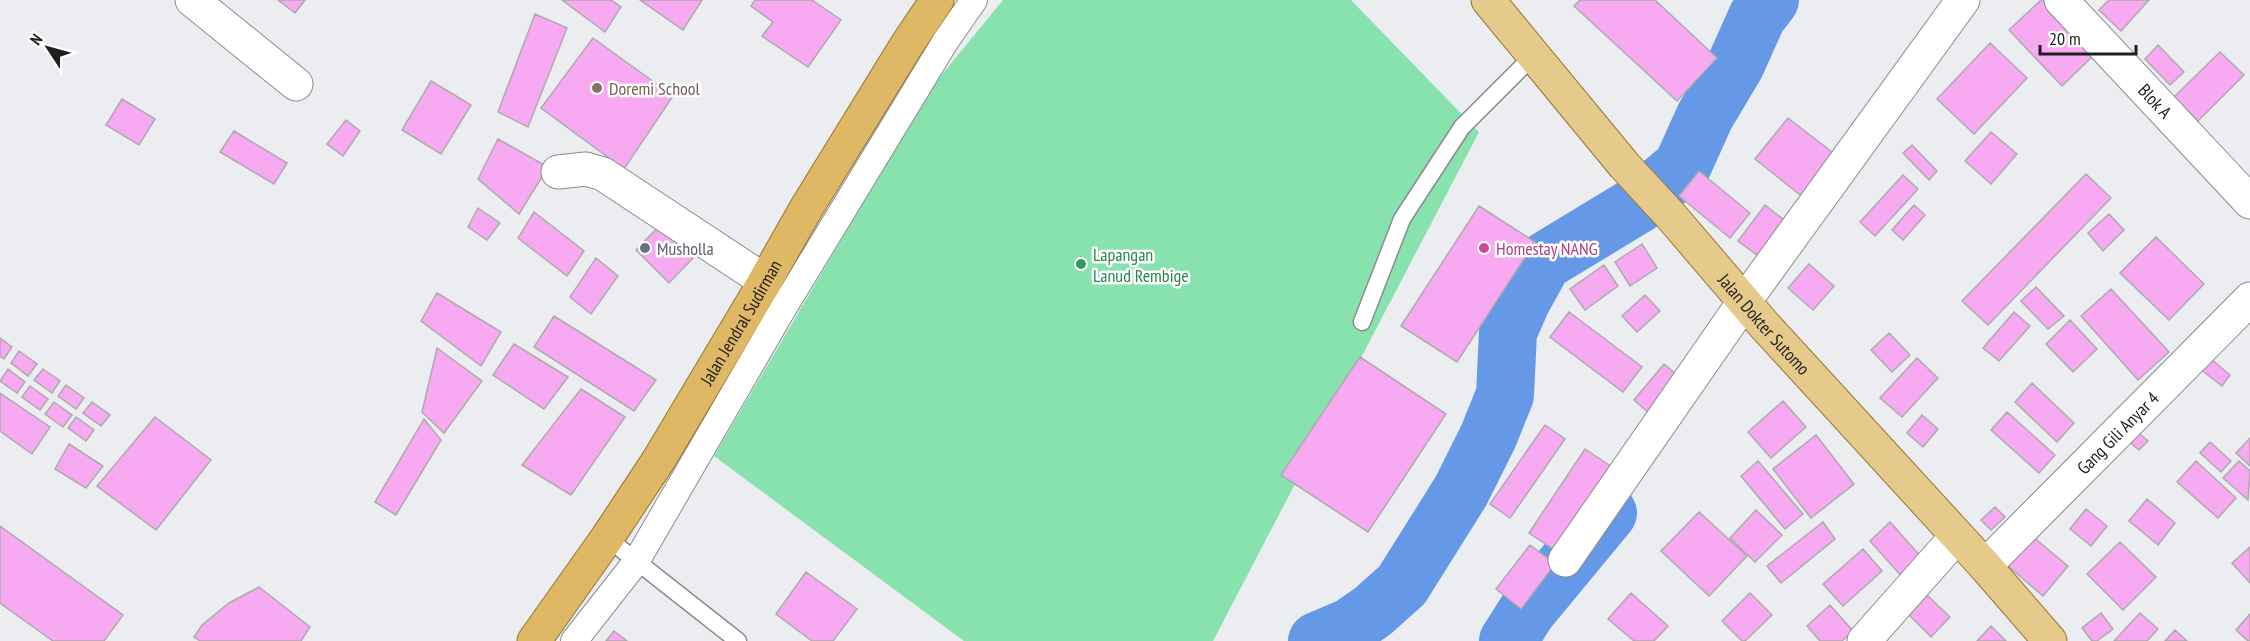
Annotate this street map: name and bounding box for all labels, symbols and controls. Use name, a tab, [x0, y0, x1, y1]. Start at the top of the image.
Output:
north arrow	[18, 18, 78, 78]
scale bar	[2040, 18, 2136, 56]
text: 20 m	[2049, 27, 2081, 50]
text: N	[25, 30, 46, 49]
place label: Doremi School	[609, 77, 701, 100]
street label: Blok A	[2134, 79, 2177, 123]
marker: Doremi School	[590, 81, 604, 95]
place label: Musholla	[657, 237, 714, 260]
place label: Homestay NANG	[1496, 237, 1598, 260]
marker: Musholla	[638, 241, 652, 255]
marker: Homestay NANG	[1477, 241, 1491, 255]
place label: Lapangan Lanud Rembige	[1093, 243, 1189, 287]
street label: Jalan Jendral Sudirman	[694, 256, 786, 390]
marker: Lapangan Lanud Rembige	[1074, 257, 1088, 271]
street label: Jalan Dokter Sutomo	[1713, 268, 1815, 380]
street label: Gang Gili Anyar 4	[2072, 386, 2163, 479]

